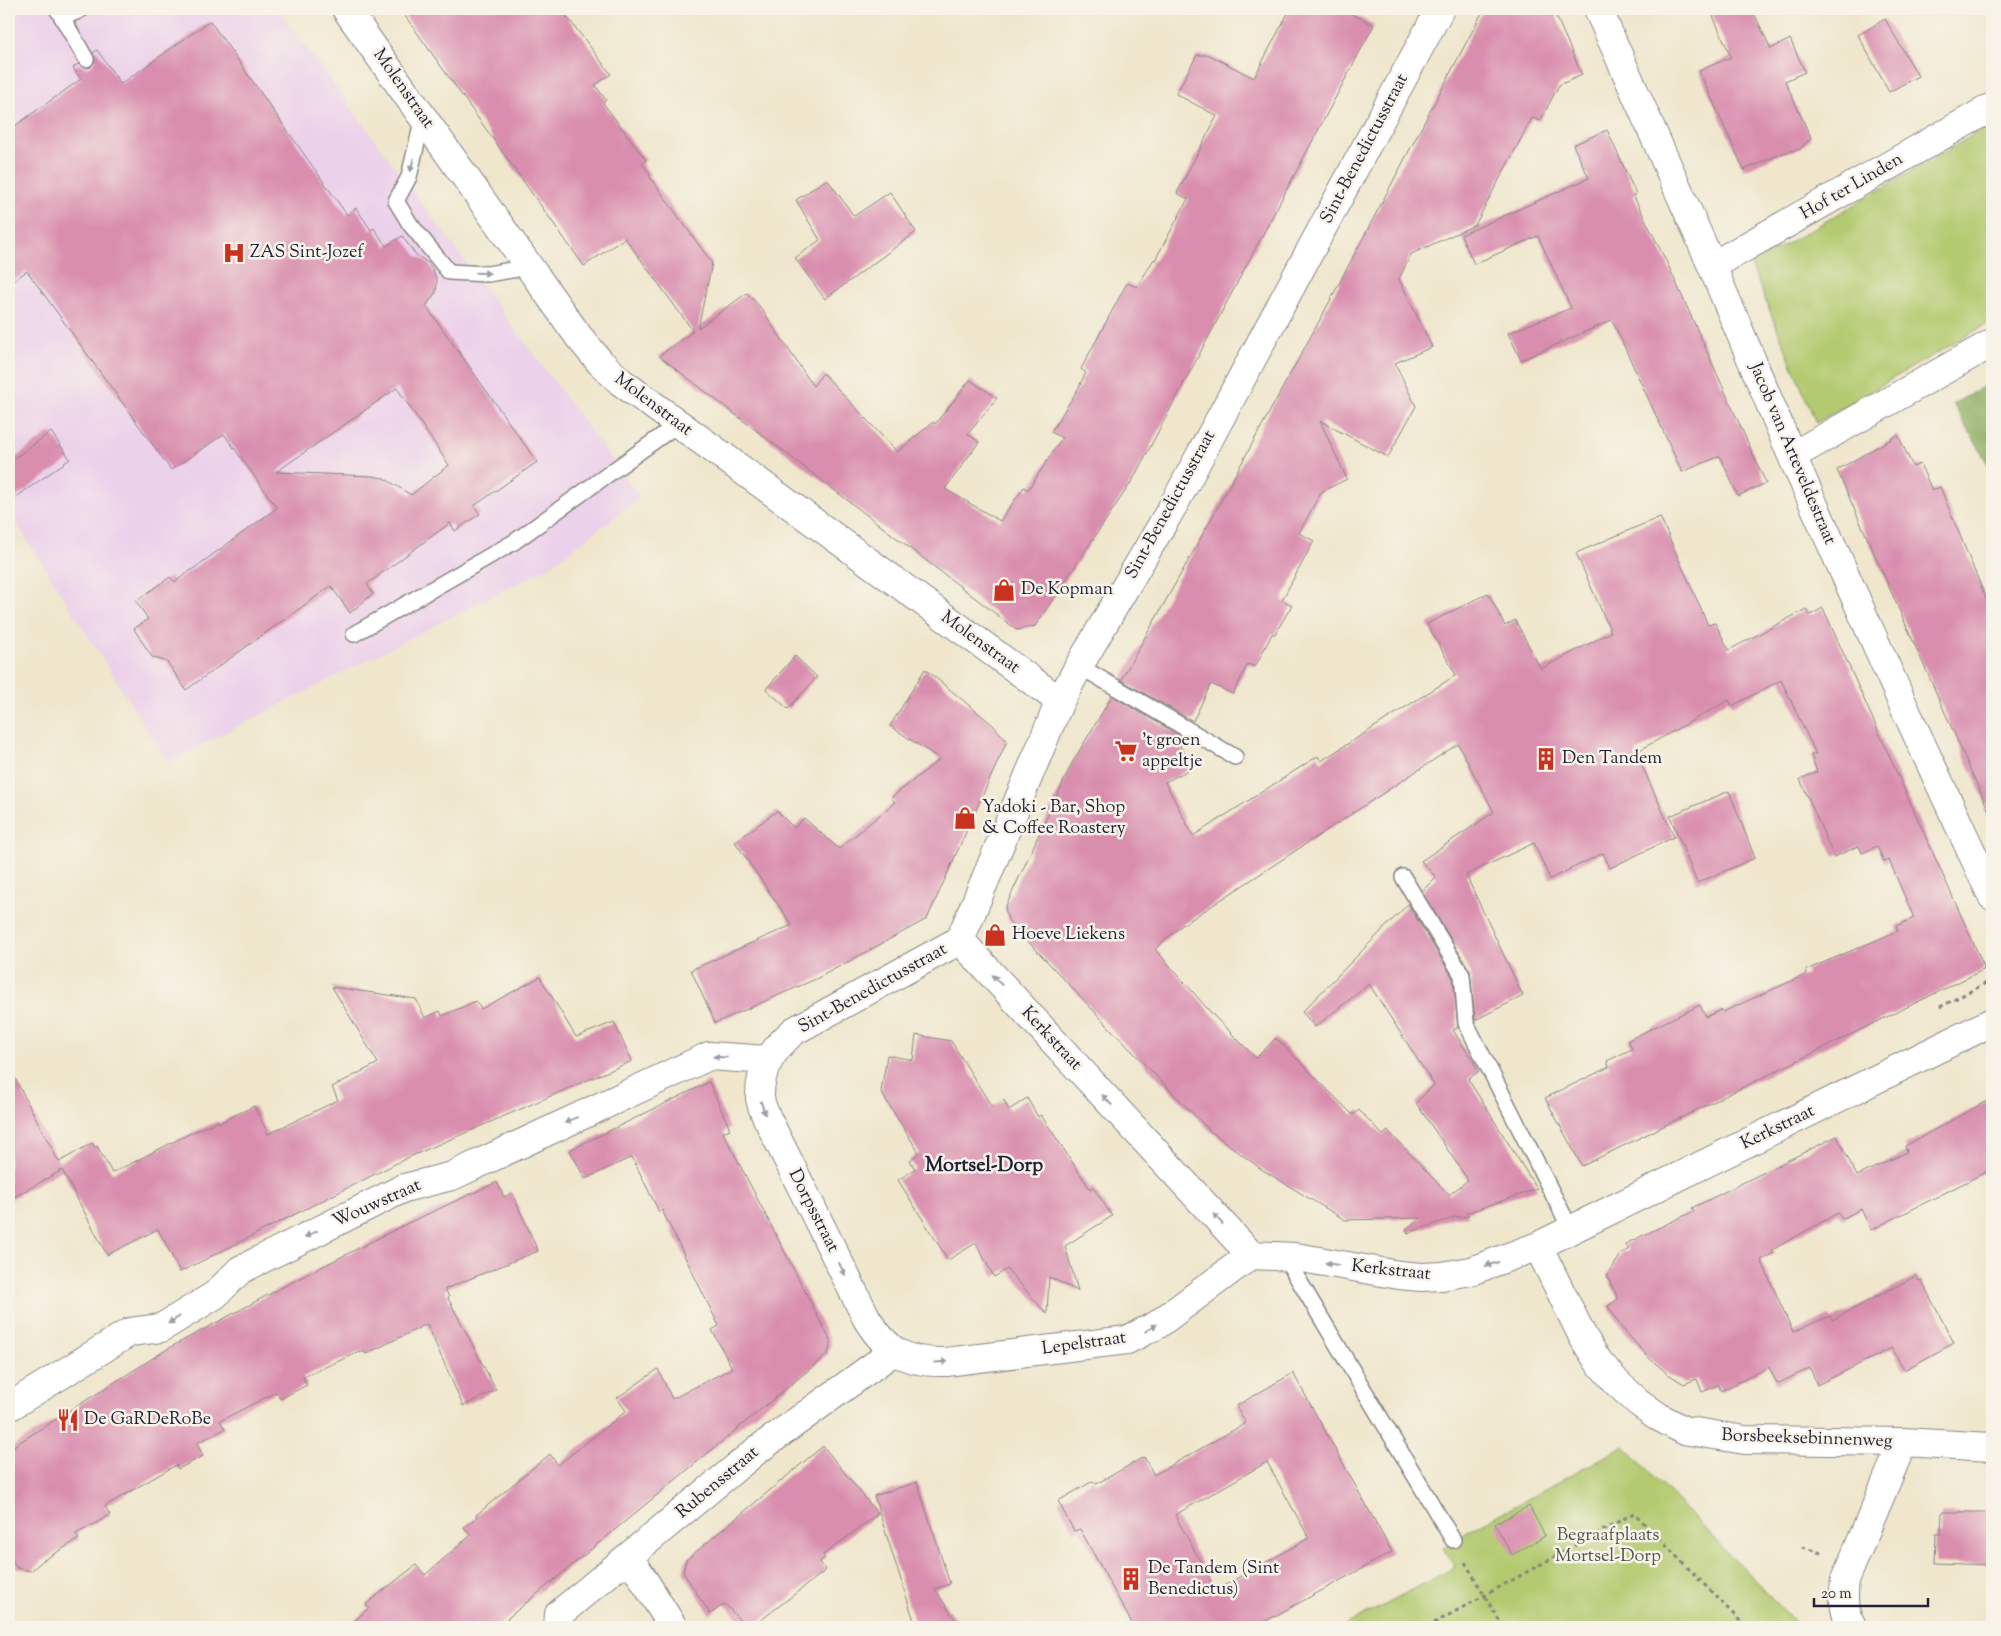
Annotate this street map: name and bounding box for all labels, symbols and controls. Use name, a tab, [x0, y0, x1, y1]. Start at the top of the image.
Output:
street label: Molenstraat	[366, 44, 440, 134]
street label: Sint-Benedictusstraat	[1314, 69, 1416, 229]
street label: Hof ter Linden	[1796, 147, 1908, 227]
one-way arrow	[408, 157, 416, 172]
hospital icon: ZAS Sint-Jozef	[221, 240, 247, 266]
place label: ZAS Sint-Jozef	[250, 240, 364, 266]
one-way arrow	[475, 269, 491, 277]
street label: Jacob van Arteveldestraat	[1742, 358, 1842, 549]
street label: Molenstraat	[608, 367, 698, 443]
street label: Sint-Benedictusstraat	[1119, 426, 1223, 584]
shop icon: De Kopman	[991, 577, 1017, 603]
place label: De Kopman	[1021, 577, 1114, 603]
street label: Molenstraat	[935, 605, 1025, 681]
place label: 't groen appeltje	[1142, 728, 1203, 775]
supermarket icon: 't groen appeltje	[1113, 738, 1139, 764]
building icon: Den Tandem	[1533, 746, 1559, 772]
place label: Den Tandem	[1562, 746, 1662, 772]
place label: Yadoki - Bar, Shop & Coffee Roastery	[982, 795, 1126, 842]
shop icon: Yadoki - Bar, Shop & Coffee Roastery	[952, 805, 978, 831]
shop icon: Hoeve Liekens	[982, 922, 1008, 948]
place label: Hoeve Liekens	[1012, 922, 1125, 948]
street label: Sint-Benedictusstraat	[794, 937, 952, 1041]
one-way arrow	[991, 975, 1003, 987]
street label: Kerkstraat	[1014, 1001, 1088, 1077]
one-way arrow	[711, 1052, 727, 1060]
one-way arrow	[1102, 1093, 1113, 1106]
street label: Kerkstraat	[1737, 1099, 1819, 1157]
one-way arrow	[760, 1100, 767, 1115]
one-way arrow	[564, 1116, 578, 1124]
district label: Mortsel-Dorp	[925, 1152, 1043, 1181]
street label: Dorpsstraat	[781, 1165, 845, 1257]
street label: Wouwstraat	[329, 1173, 425, 1235]
one-way arrow	[1212, 1213, 1224, 1225]
one-way arrow	[304, 1230, 318, 1238]
street label: Kerkstraat	[1350, 1254, 1432, 1288]
one-way arrow	[1324, 1259, 1340, 1267]
one-way arrow	[1485, 1261, 1500, 1268]
one-way arrow	[839, 1262, 847, 1276]
one-way arrow	[168, 1315, 181, 1324]
one-way arrow	[1145, 1324, 1158, 1333]
street label: Lepelstraat	[1040, 1325, 1128, 1363]
one-way arrow	[933, 1358, 949, 1366]
restaurant icon: De GaRDeRoBe	[55, 1407, 81, 1433]
place label: De GaRDeRoBe	[84, 1407, 211, 1433]
street label: Borsbeeksebinnenweg	[1721, 1423, 1893, 1455]
street label: Rubensstraat	[671, 1441, 765, 1525]
park label: Begraafplaats Mortsel-Dorp	[1555, 1523, 1661, 1570]
place label: De Tandem (Sint Benedictus)	[1148, 1556, 1279, 1603]
building icon: De Tandem (Sint Benedictus)	[1118, 1566, 1144, 1592]
scale bar	[1814, 1576, 1927, 1608]
text: 20 m	[1821, 1584, 1852, 1605]

